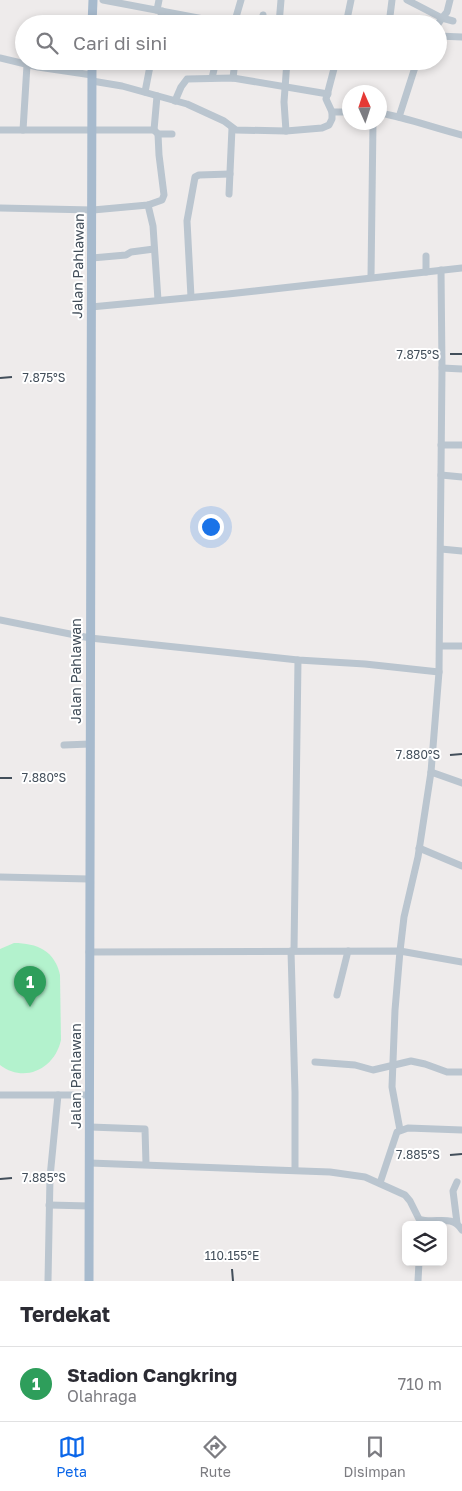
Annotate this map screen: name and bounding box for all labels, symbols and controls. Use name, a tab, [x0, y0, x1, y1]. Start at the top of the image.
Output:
search box	[15, 15, 447, 70]
icon: search	[33, 29, 61, 57]
text: Cari di sini	[73, 31, 167, 54]
north arrow	[342, 85, 387, 130]
street label: Jalan Pahlawan	[68, 213, 87, 319]
text: 7.875°S	[397, 347, 440, 362]
text: 7.875°S	[23, 370, 66, 385]
your location	[198, 514, 224, 540]
street label: Jalan Pahlawan	[67, 618, 84, 724]
text: 7.880°S	[396, 747, 441, 762]
text: 7.880°S	[22, 770, 67, 785]
pin: 1	[14, 966, 46, 1007]
street label: Jalan Pahlawan	[67, 1023, 84, 1129]
text: 7.885°S	[396, 1147, 440, 1162]
text: 7.885°S	[22, 1170, 66, 1185]
map controls	[402, 1221, 447, 1266]
button: layers	[402, 1221, 447, 1266]
text: 110.155°E	[205, 1248, 259, 1263]
text: Terdekat	[20, 1301, 110, 1327]
text: Stadion Cangkring	[67, 1363, 237, 1386]
text: 1	[32, 1374, 40, 1394]
text: 710 m	[398, 1374, 442, 1394]
text: Olahraga	[67, 1386, 137, 1406]
tab: Peta	[56, 1433, 87, 1480]
tab: Rute	[199, 1433, 231, 1480]
tab: Disimpan	[343, 1433, 406, 1480]

